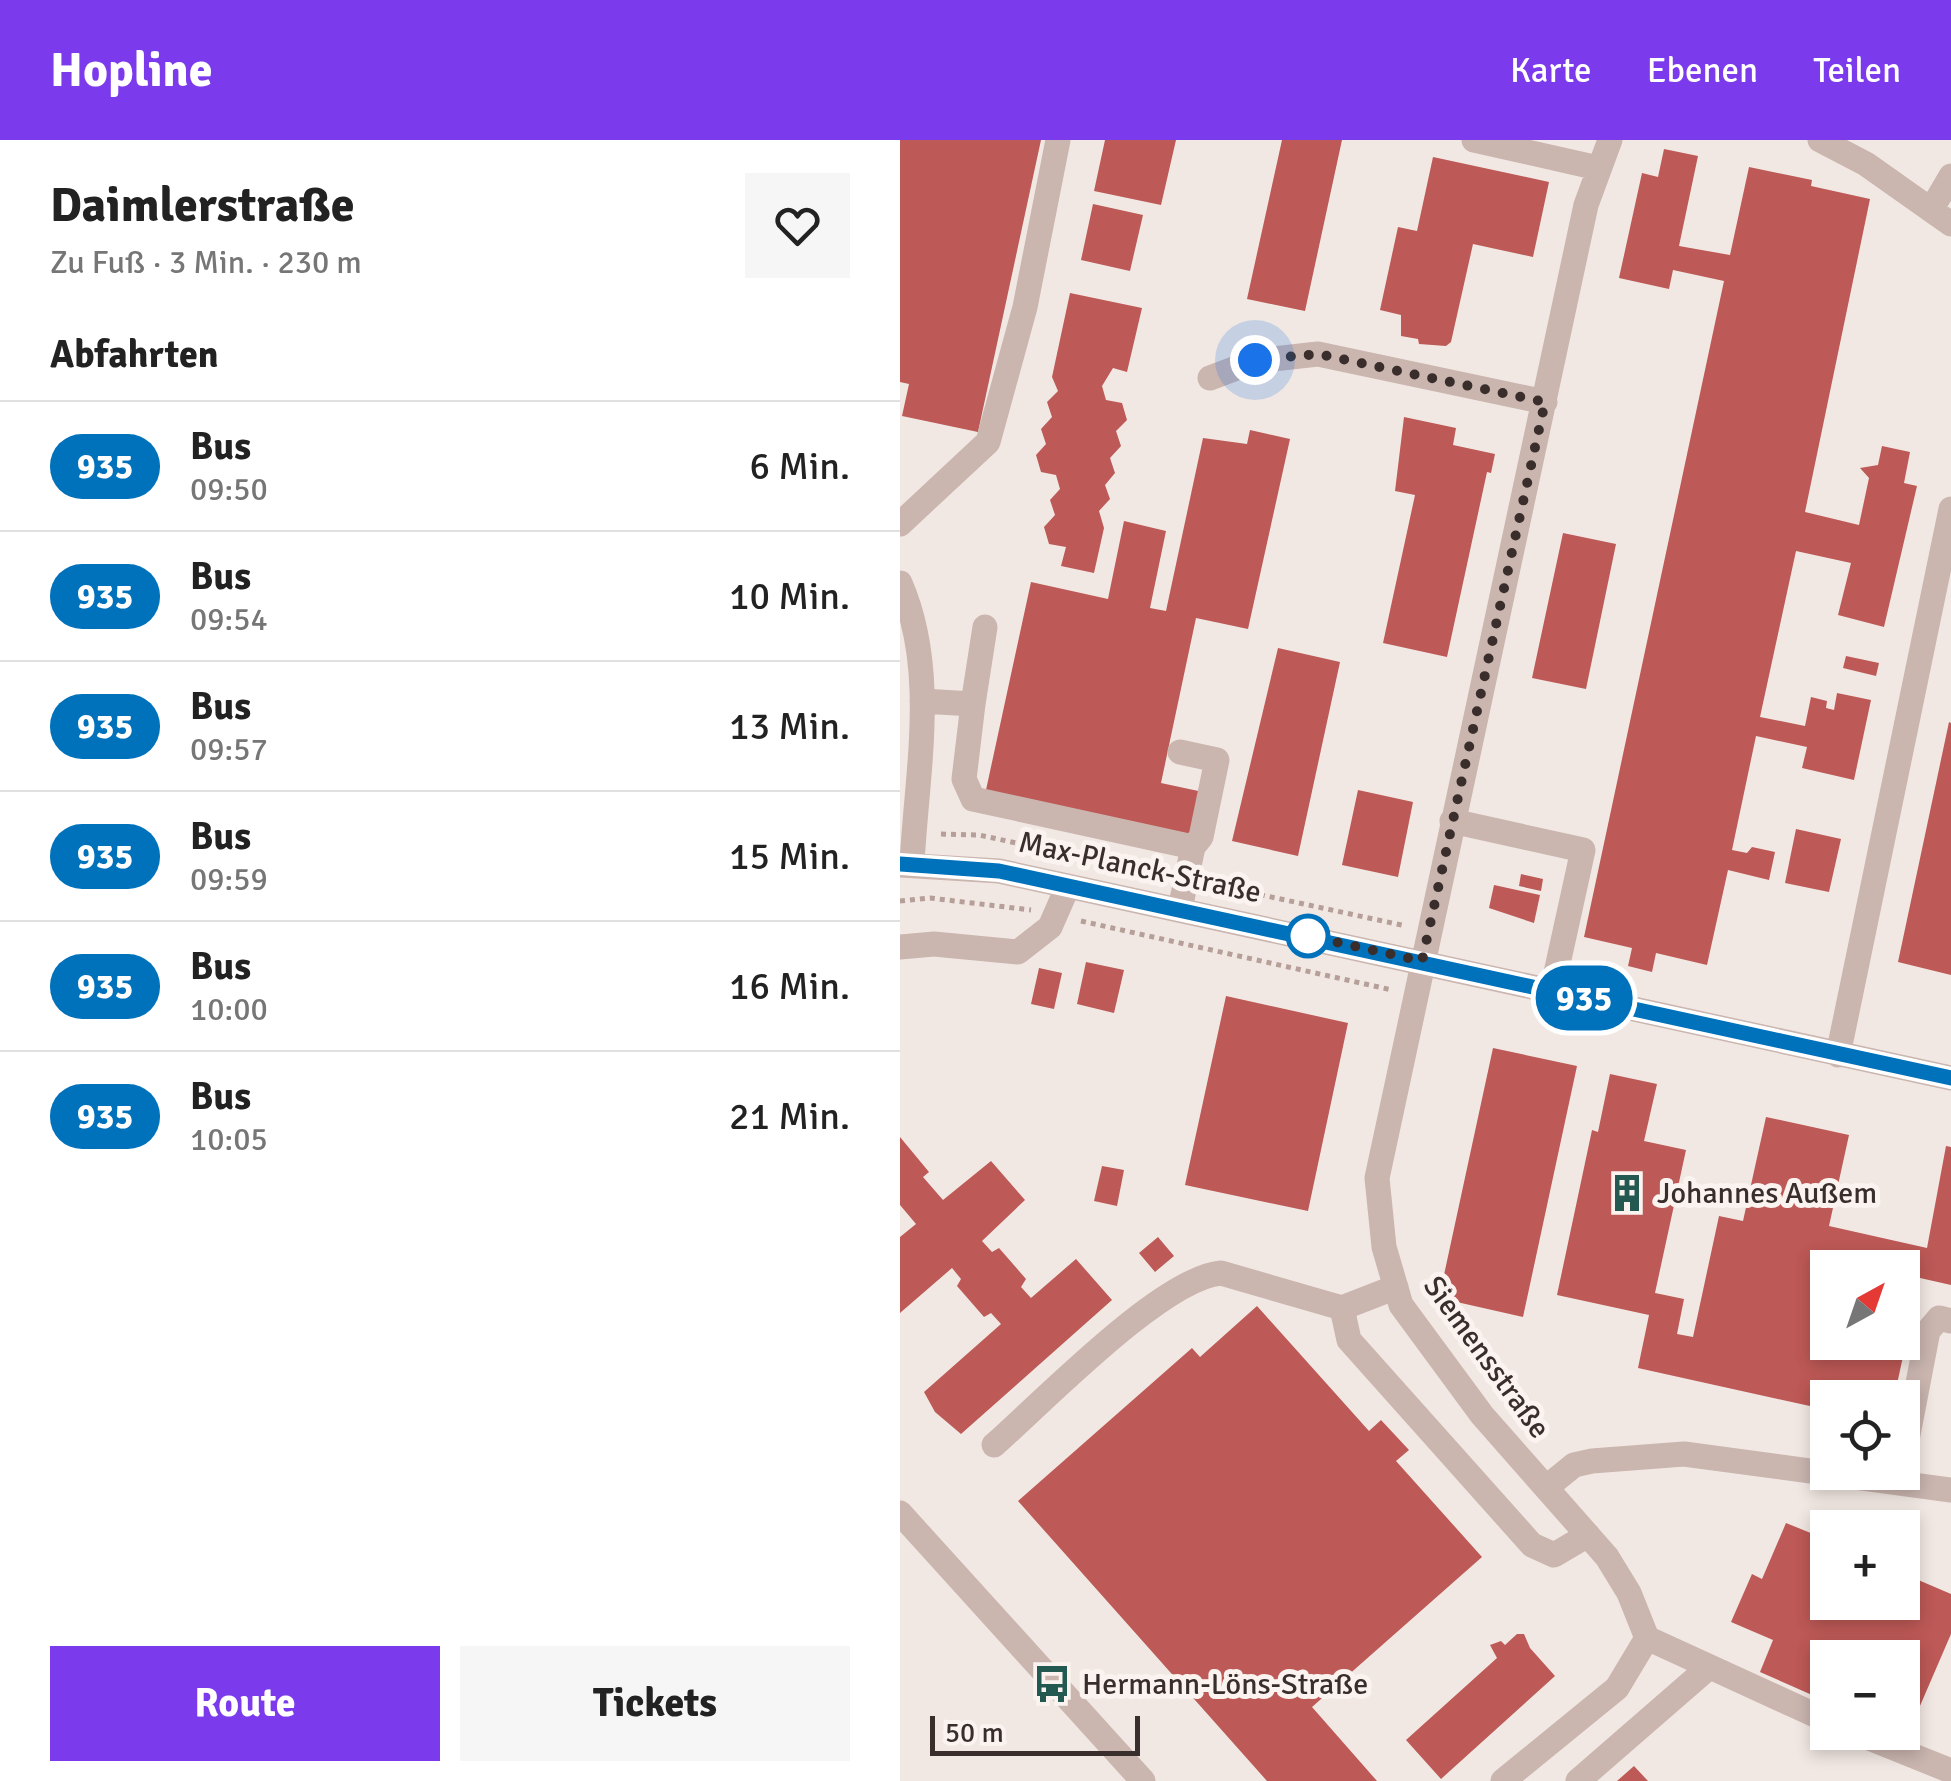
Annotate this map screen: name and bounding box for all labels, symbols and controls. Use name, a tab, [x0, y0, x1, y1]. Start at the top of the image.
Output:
text: Hopline	[50, 41, 213, 100]
text: Karte	[1510, 49, 1592, 92]
text: Ebenen	[1647, 49, 1758, 92]
text: Teilen	[1813, 49, 1901, 92]
button: heart	[745, 173, 850, 278]
text: Daimlerstraße	[50, 176, 355, 235]
text: Zu Fuß · 3 Min. · 230 m	[50, 243, 362, 282]
text: Abfahrten	[50, 331, 219, 378]
your location	[1230, 335, 1280, 385]
text: Bus	[190, 423, 251, 470]
text: 6 Min.	[749, 443, 850, 490]
text: 935	[77, 445, 133, 488]
text: 09:50	[190, 470, 268, 509]
text: Bus	[190, 553, 251, 600]
text: 10 Min.	[729, 573, 850, 620]
text: 935	[77, 575, 133, 618]
text: 09:54	[190, 600, 268, 639]
text: Bus	[190, 683, 251, 730]
text: 13 Min.	[729, 703, 850, 750]
text: 935	[77, 705, 133, 748]
text: 09:57	[190, 730, 268, 769]
text: Bus	[190, 813, 251, 860]
street label: Max-Planck-Straße	[1015, 824, 1264, 911]
text: 15 Min.	[729, 833, 850, 880]
text: 935	[77, 835, 133, 878]
text: 09:59	[190, 860, 268, 899]
unlabelled marker	[1287, 915, 1329, 957]
text: Bus	[190, 943, 251, 990]
text: 16 Min.	[729, 963, 850, 1010]
text: 935	[77, 965, 133, 1008]
line badge: 935	[1526, 966, 1642, 1030]
text: 935	[1556, 977, 1612, 1020]
text: 10:00	[190, 990, 268, 1029]
text: Bus	[190, 1073, 251, 1120]
text: 21 Min.	[729, 1093, 850, 1140]
text: 935	[77, 1095, 133, 1138]
text: 10:05	[190, 1120, 268, 1159]
building icon: Johannes Außem	[1606, 1172, 1648, 1214]
place label: Johannes Außem	[1657, 1175, 1877, 1212]
north arrow	[1810, 1250, 1920, 1360]
map controls	[1810, 1250, 1920, 1750]
street label: Siemensstraße	[1415, 1269, 1558, 1446]
button: locate	[1810, 1380, 1920, 1490]
button: +	[1810, 1510, 1920, 1620]
button: −	[1810, 1640, 1920, 1750]
button: Route	[50, 1646, 440, 1761]
button: Tickets	[460, 1646, 850, 1761]
bus stop icon: Hermann-Löns-Straße	[1031, 1663, 1073, 1705]
place label: Hermann-Löns-Straße	[1082, 1666, 1368, 1703]
scale bar	[930, 1711, 1140, 1756]
text: 50 m	[945, 1716, 1004, 1750]

